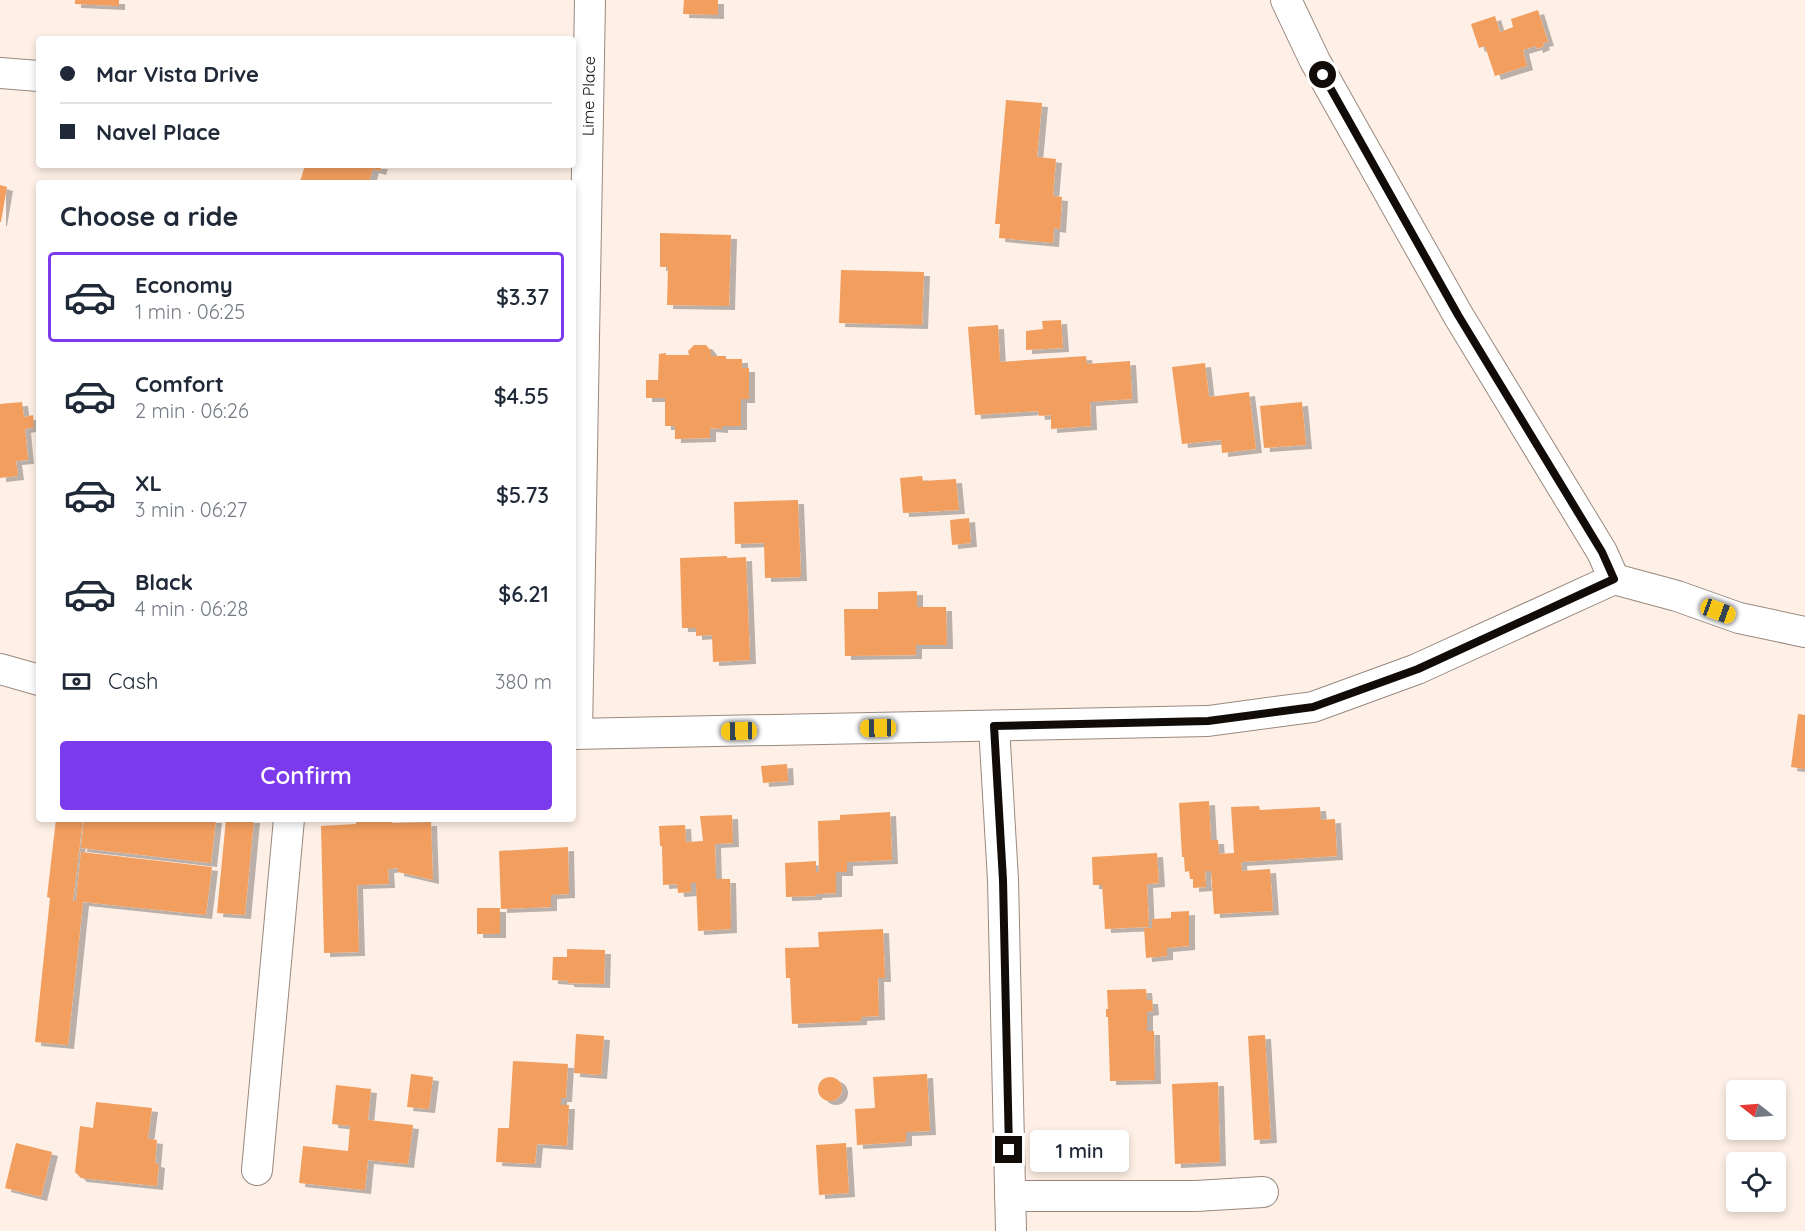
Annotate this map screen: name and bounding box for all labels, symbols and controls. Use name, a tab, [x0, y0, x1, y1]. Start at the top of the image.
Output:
street label: Lime Place	[578, 56, 599, 136]
text: Mar Vista Drive	[96, 60, 259, 88]
route start	[1309, 61, 1336, 88]
text: Navel Place	[96, 118, 221, 146]
text: Choose a ride	[60, 199, 238, 233]
icon: car	[63, 270, 117, 324]
text: Economy	[135, 271, 233, 299]
text: $3.37	[496, 283, 549, 311]
text: 1 min · 06:25	[135, 299, 245, 324]
icon: car	[63, 369, 117, 423]
text: Comfort	[135, 370, 224, 398]
text: $4.55	[494, 382, 549, 410]
text: 2 min · 06:26	[135, 398, 249, 423]
icon: car	[63, 468, 117, 522]
text: XL	[135, 469, 162, 497]
text: $5.73	[496, 481, 549, 509]
text: 3 min · 06:27	[135, 497, 247, 522]
icon: car	[63, 567, 117, 621]
text: Black	[135, 568, 193, 596]
text: $6.21	[498, 580, 549, 608]
text: 4 min · 06:28	[135, 596, 248, 621]
car	[1698, 596, 1738, 626]
icon: cash	[60, 665, 93, 698]
text: Cash	[108, 667, 159, 695]
text: 380 m	[495, 669, 552, 694]
car	[860, 719, 896, 737]
car	[721, 722, 757, 740]
button: Confirm	[60, 741, 552, 810]
north arrow	[1726, 1080, 1786, 1140]
map controls	[1726, 1080, 1786, 1212]
callout: 1 min	[1030, 1129, 1129, 1171]
route end	[995, 1136, 1022, 1163]
text: 1 min	[1056, 1138, 1103, 1163]
button: locate	[1726, 1152, 1786, 1212]

